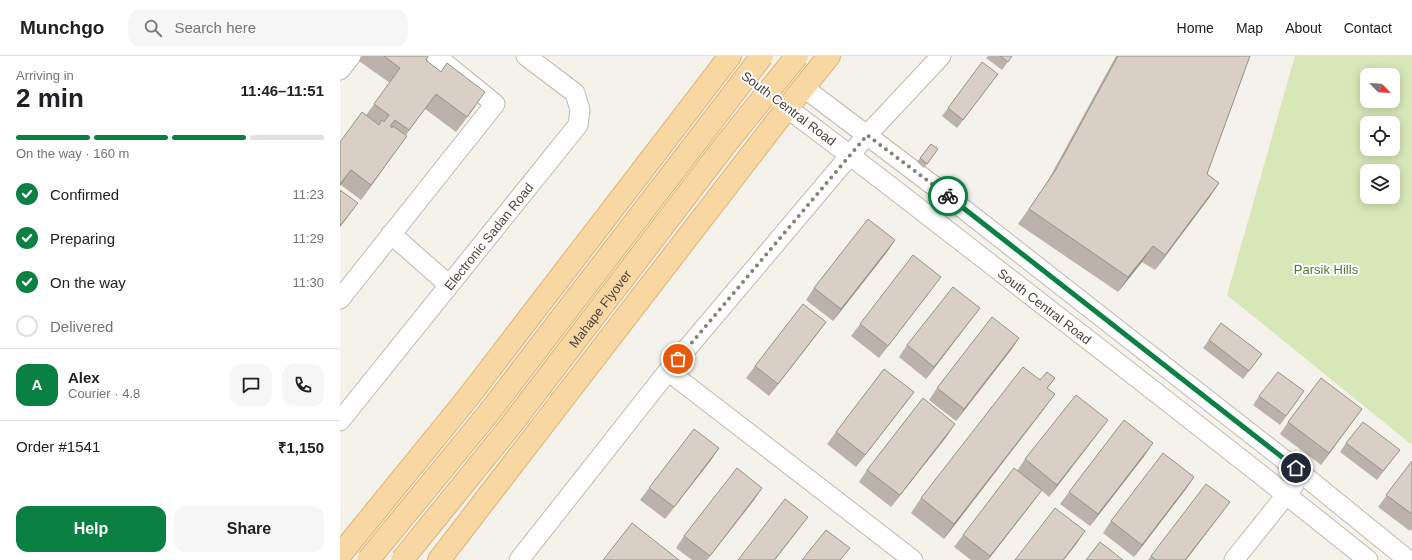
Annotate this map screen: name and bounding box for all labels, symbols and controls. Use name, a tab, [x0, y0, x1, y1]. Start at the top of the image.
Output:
search box	[128, 10, 408, 46]
text: Munchgo	[20, 17, 104, 38]
icon: search	[142, 17, 164, 39]
text: Search here	[174, 19, 256, 36]
text: Home	[1177, 20, 1214, 36]
text: Map	[1236, 20, 1263, 36]
text: About	[1285, 20, 1322, 36]
text: Contact	[1344, 20, 1392, 36]
text: Arriving in	[16, 68, 74, 83]
street label: South Central Road	[739, 68, 839, 149]
north arrow	[1360, 68, 1400, 108]
map controls	[1360, 68, 1400, 204]
text: 11:46–11:51	[241, 82, 324, 99]
text: 2 min	[16, 83, 84, 113]
button: locate	[1360, 116, 1400, 156]
text: On the way · 160 m	[16, 146, 129, 161]
button: layers	[1360, 164, 1400, 204]
courier	[928, 176, 968, 216]
street label: Electronic Sadan Road	[441, 180, 536, 293]
icon: check	[16, 183, 38, 205]
icon: bike	[937, 185, 959, 207]
text: Confirmed	[50, 186, 119, 203]
text: 11:23	[292, 187, 324, 202]
icon: check	[16, 227, 38, 249]
text: Preparing	[50, 230, 115, 247]
text: 11:29	[292, 231, 324, 246]
park label: Parsik Hills	[1294, 262, 1359, 277]
street label: South Central Road	[995, 266, 1094, 347]
street label: Mahape Flyover	[566, 267, 635, 351]
icon: check	[16, 271, 38, 293]
text: On the way	[50, 274, 126, 291]
text: 11:30	[292, 275, 324, 290]
text: Delivered	[50, 318, 113, 335]
pin	[661, 342, 695, 376]
icon: bag	[667, 348, 689, 370]
button: chat	[230, 364, 272, 406]
button: phone	[282, 364, 324, 406]
text: Alex	[68, 369, 100, 386]
text: A	[32, 376, 42, 393]
text: Courier · 4.8	[68, 386, 140, 401]
text: Order #1541	[16, 438, 100, 455]
text: ₹1,150	[278, 439, 324, 456]
pin	[1279, 451, 1313, 485]
icon: home	[1285, 457, 1307, 479]
button: Help	[16, 506, 166, 552]
button: Share	[174, 506, 324, 552]

